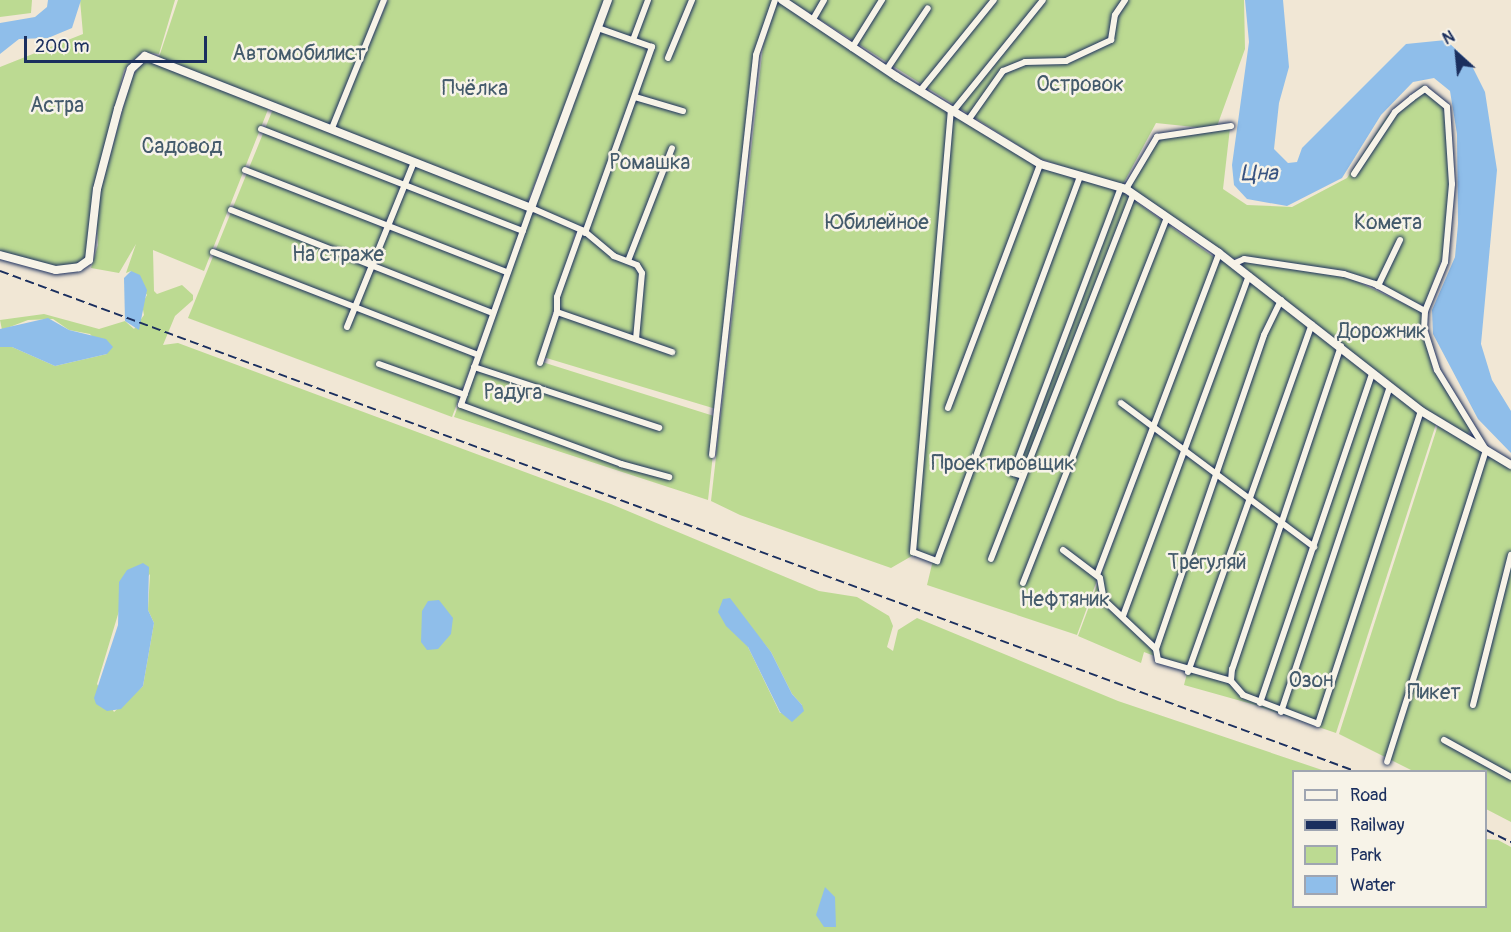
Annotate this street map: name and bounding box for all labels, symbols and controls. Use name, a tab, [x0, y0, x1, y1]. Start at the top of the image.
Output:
scale bar	[27, 24, 210, 62]
north arrow	[1427, 24, 1487, 84]
text: N	[1439, 27, 1458, 49]
text: 200 m	[35, 35, 90, 58]
park label: Автомобилист	[232, 41, 366, 67]
park label: Островок	[1036, 72, 1124, 98]
park label: Пчёлка	[442, 76, 508, 102]
park label: Астра	[30, 93, 84, 119]
park label: Садовод	[142, 134, 222, 160]
park label: Ромашка	[610, 150, 690, 176]
water label: Цна	[1241, 161, 1277, 187]
park label: Юбилейное	[825, 210, 929, 236]
park label: Комета	[1354, 210, 1422, 236]
park label: На страже	[292, 242, 384, 268]
park label: Дорожник	[1337, 319, 1427, 345]
park label: Радуга	[484, 380, 542, 406]
park label: Проектировщик	[931, 451, 1075, 477]
park label: Трегуляй	[1167, 550, 1247, 576]
park label: Нефтяник	[1020, 587, 1110, 613]
park label: Озон	[1288, 668, 1334, 694]
park label: Пикет	[1407, 680, 1461, 706]
legend	[1292, 770, 1487, 908]
text: Road	[1350, 784, 1387, 807]
text: Railway	[1350, 814, 1405, 837]
text: Park	[1350, 844, 1382, 867]
text: Water	[1350, 874, 1396, 897]

